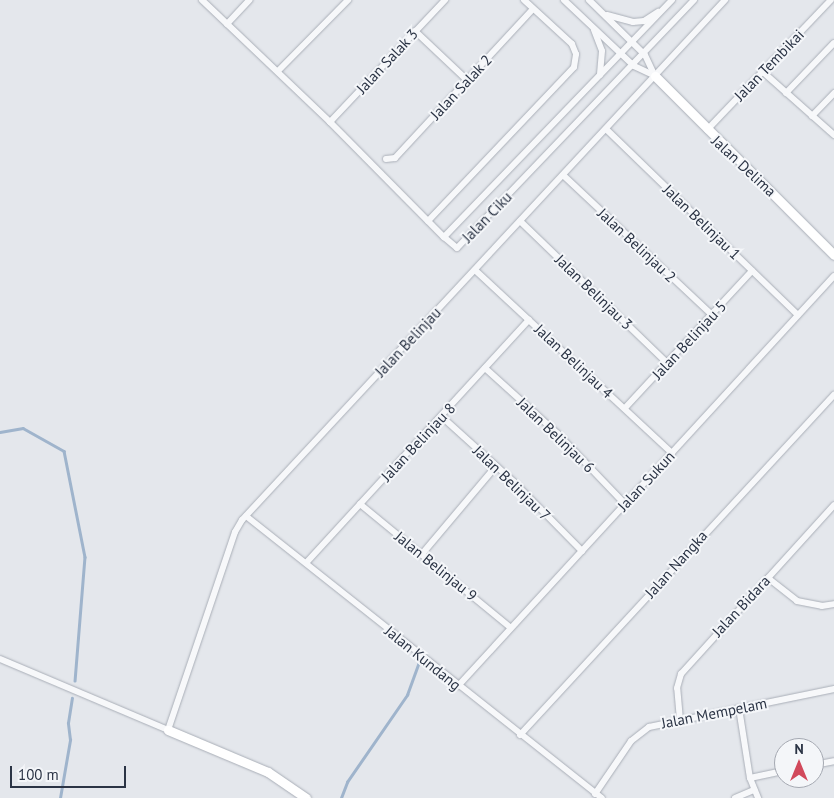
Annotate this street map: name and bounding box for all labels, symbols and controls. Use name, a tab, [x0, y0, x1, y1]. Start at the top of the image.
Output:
street label: Jalan Salak 3	[352, 25, 422, 97]
street label: Jalan Tembikai	[730, 25, 808, 105]
street label: Jalan Salak 2	[426, 51, 496, 123]
street label: Jalan Delima	[708, 132, 780, 200]
street label: Jalan Belinjau 1	[660, 181, 744, 263]
street label: Jalan Ciku	[458, 188, 516, 246]
street label: Jalan Belinjau 2	[594, 204, 680, 286]
street label: Jalan Belinjau 3	[552, 251, 636, 333]
street label: Jalan Belinjau 5	[648, 297, 730, 383]
street label: Jalan Belinjau	[371, 304, 445, 380]
street label: Jalan Belinjau 4	[531, 320, 617, 402]
street label: Jalan Belinjau 6	[514, 394, 598, 476]
street label: Jalan Belinjau 8	[377, 399, 459, 485]
street label: Jalan Belinjau 7	[470, 442, 554, 524]
street label: Jalan Sukun	[614, 447, 678, 515]
street label: Jalan Belinjau 9	[391, 527, 481, 605]
street label: Jalan Nangka	[641, 527, 711, 601]
street label: Jalan Bidara	[708, 572, 774, 640]
street label: Jalan Kundang	[381, 622, 465, 694]
street label: Jalan Mempelam	[660, 694, 768, 732]
north arrow	[774, 738, 824, 788]
text: N	[794, 740, 804, 758]
scale bar	[12, 756, 129, 788]
text: 100 m	[18, 765, 59, 784]

